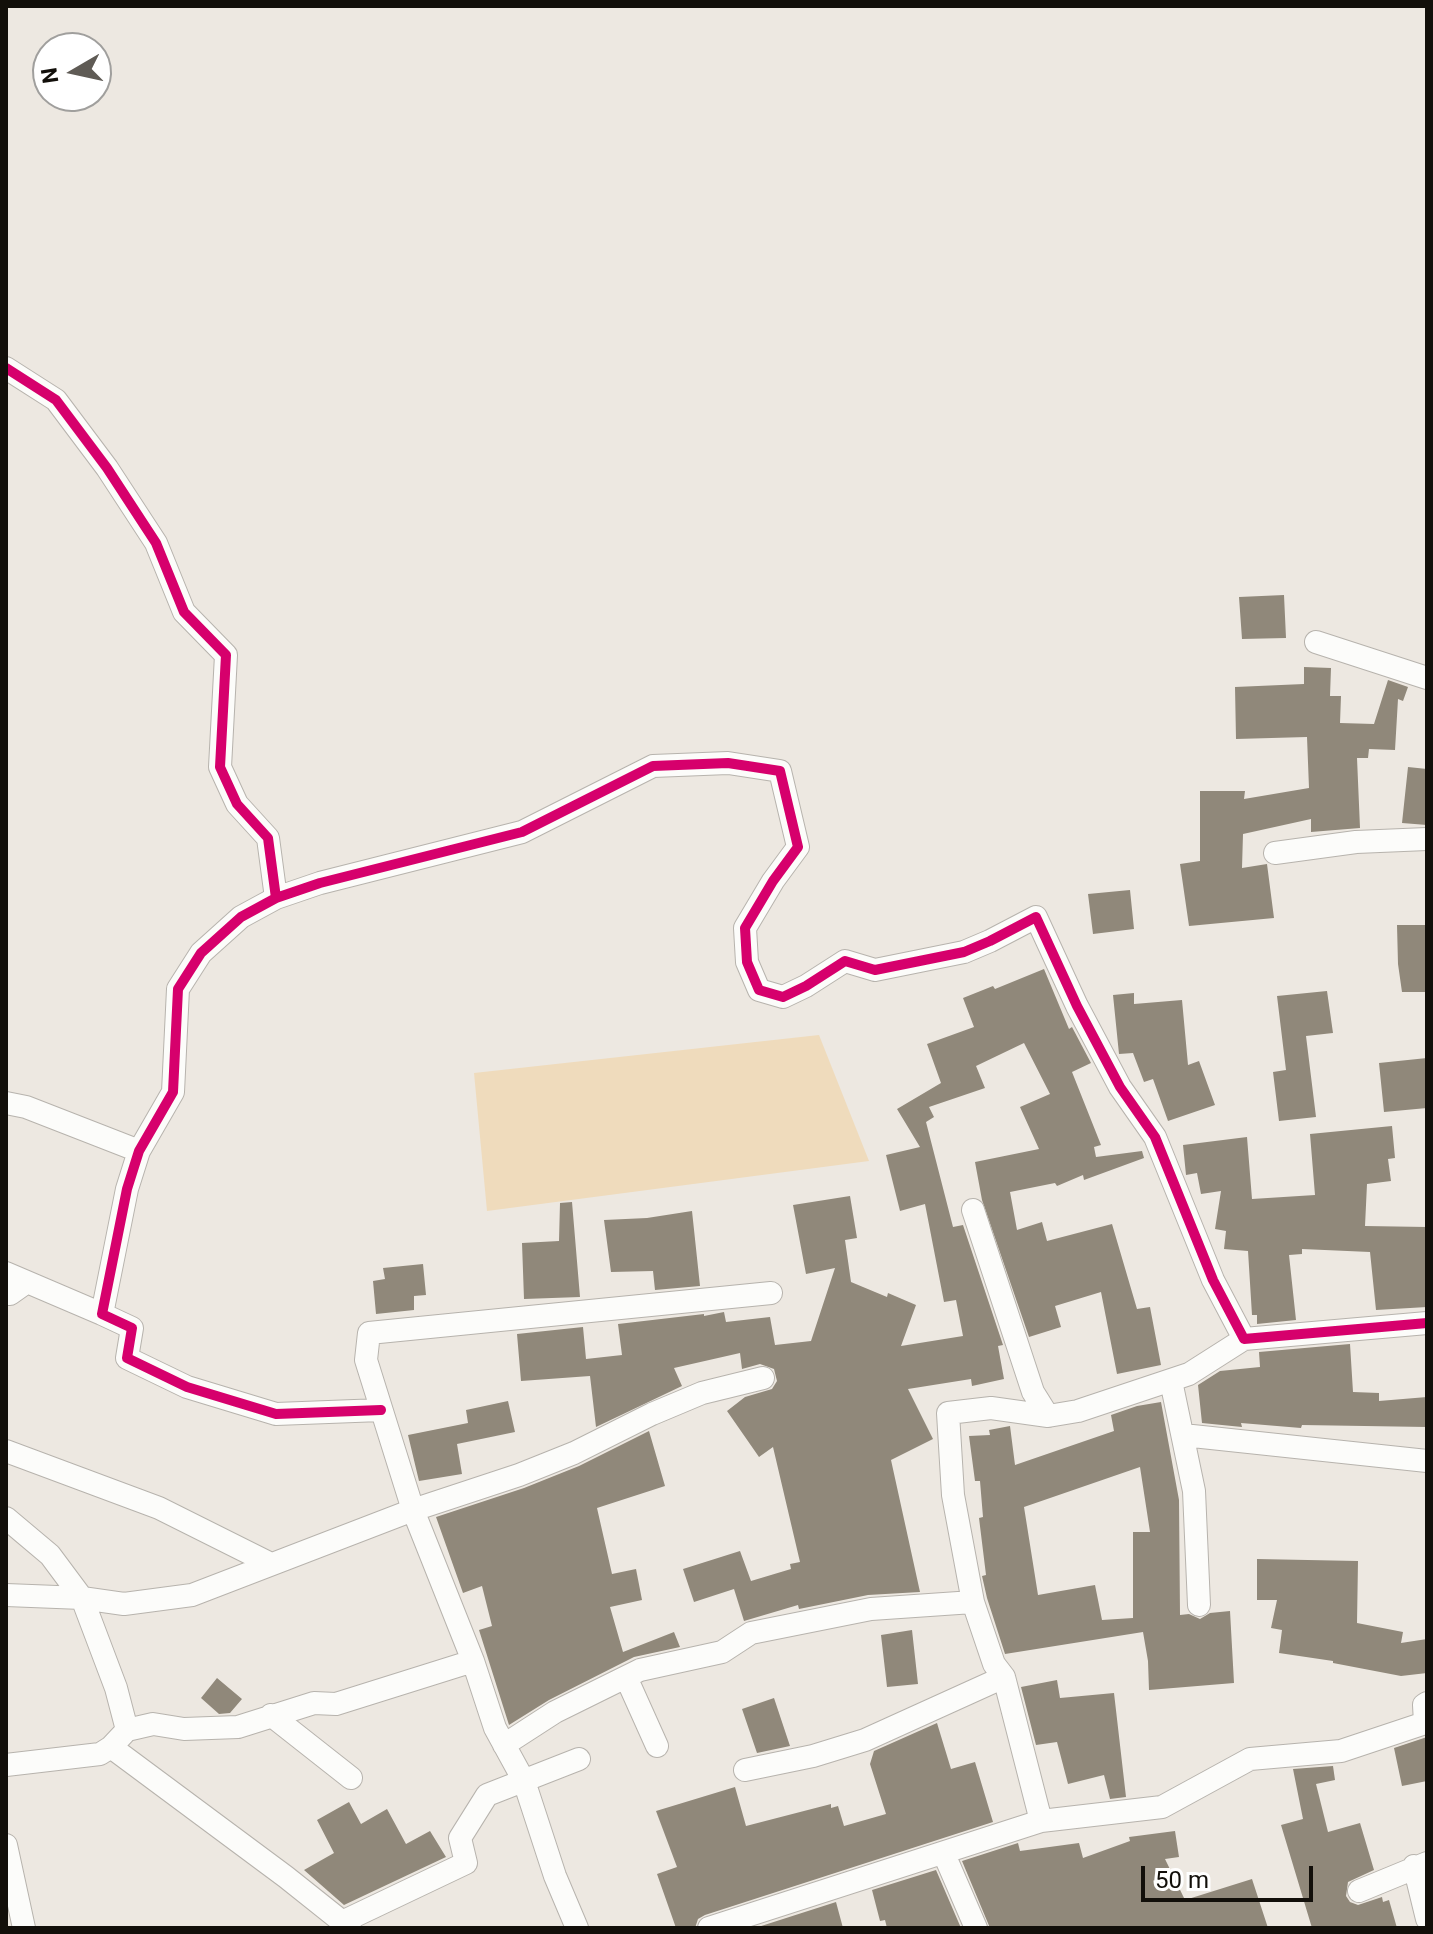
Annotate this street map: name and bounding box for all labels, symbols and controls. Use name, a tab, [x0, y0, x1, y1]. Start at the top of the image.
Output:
north arrow	[32, 32, 112, 112]
text: N	[36, 66, 63, 85]
scale bar	[1145, 1850, 1317, 1900]
text: 50 m	[1155, 1866, 1209, 1894]

